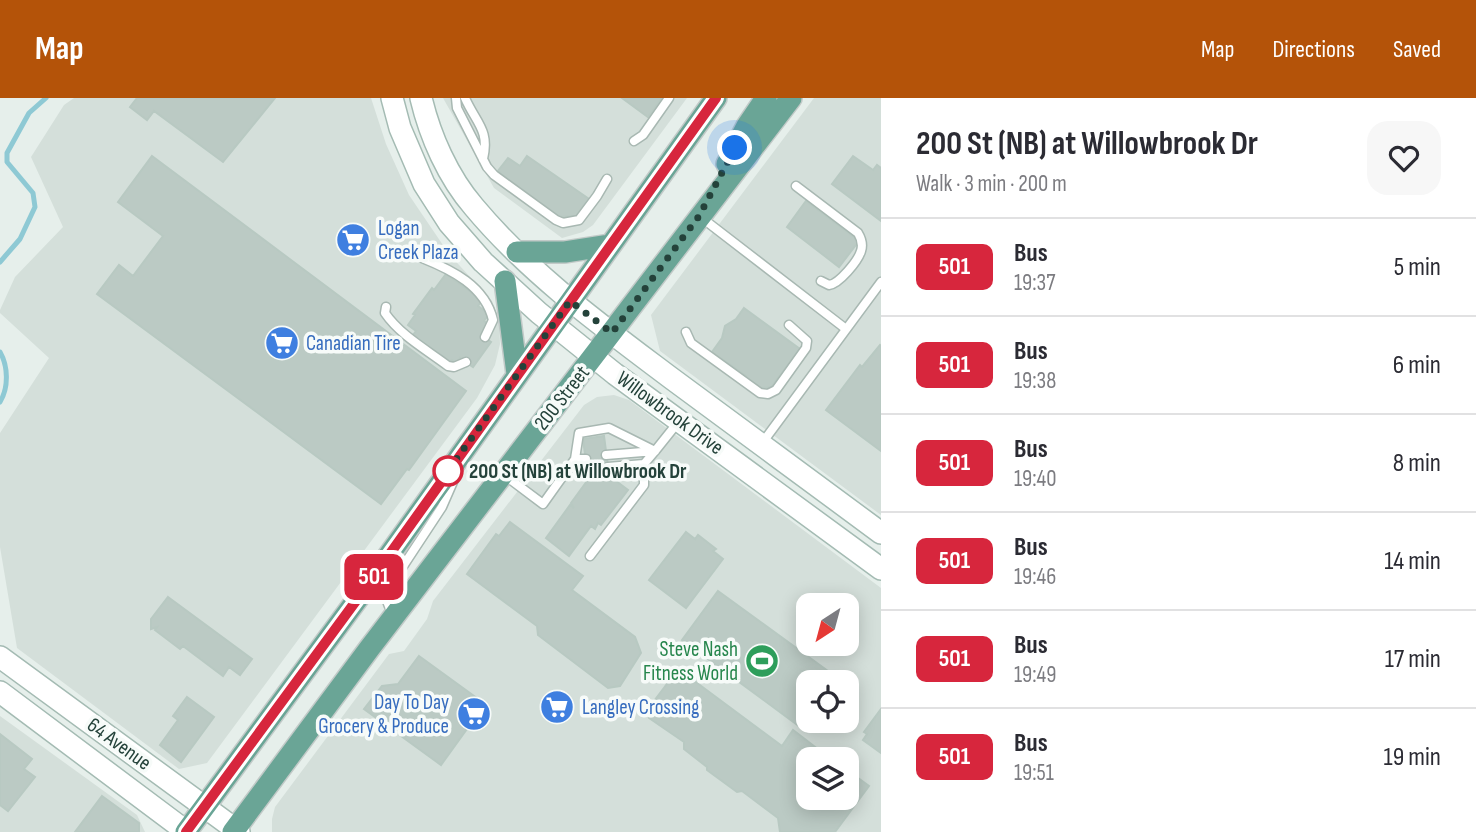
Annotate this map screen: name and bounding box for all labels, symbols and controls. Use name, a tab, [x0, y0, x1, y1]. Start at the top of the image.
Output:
text: Map	[35, 29, 84, 69]
text: Map	[1201, 35, 1234, 64]
text: Directions	[1272, 35, 1355, 64]
text: Saved	[1393, 35, 1441, 64]
button: heart	[1367, 121, 1441, 195]
text: 200 St (NB) at Willowbrook Dr	[916, 124, 1258, 164]
your location	[717, 130, 752, 165]
text: Walk · 3 min · 200 m	[916, 170, 1067, 198]
place label: Logan Creek Plaza	[378, 216, 459, 265]
supermarket icon: Logan Creek Plaza	[334, 221, 372, 259]
text: Bus	[1014, 238, 1048, 269]
text: 501	[939, 252, 970, 281]
text: 5 min	[1394, 252, 1441, 283]
text: 19:37	[1014, 269, 1055, 297]
supermarket icon: Canadian Tire	[263, 324, 301, 362]
place label: Canadian Tire	[306, 331, 401, 356]
text: Bus	[1014, 336, 1048, 367]
text: 501	[939, 350, 970, 379]
text: 6 min	[1393, 350, 1441, 381]
street label: 200 Street	[529, 361, 595, 435]
street label: Willowbrook Drive	[612, 366, 728, 460]
text: 19:38	[1014, 367, 1056, 395]
text: Bus	[1014, 434, 1048, 465]
text: 501	[939, 448, 970, 477]
text: 8 min	[1393, 448, 1441, 479]
marker: 200 St (NB) at Willowbrook Dr	[433, 456, 463, 486]
place label: 200 St (NB) at Willowbrook Dr	[469, 459, 687, 484]
text: 19:40	[1014, 465, 1056, 493]
text: Bus	[1014, 532, 1048, 563]
text: 501	[939, 546, 970, 575]
text: 14 min	[1384, 546, 1441, 577]
line badge: 501	[334, 554, 414, 600]
text: 501	[358, 562, 390, 591]
text: 19:46	[1014, 563, 1056, 591]
north arrow	[796, 593, 859, 656]
map controls	[796, 593, 859, 810]
text: Bus	[1014, 630, 1048, 661]
place label: Steve Nash Fitness World	[643, 637, 738, 686]
sports icon: Steve Nash Fitness World	[743, 642, 781, 680]
text: 501	[939, 644, 970, 673]
text: 17 min	[1385, 644, 1441, 675]
text: 19:49	[1014, 661, 1056, 689]
button: locate	[796, 670, 859, 733]
supermarket icon: Langley Crossing	[538, 688, 576, 726]
place label: Day To Day Grocery & Produce	[318, 690, 449, 739]
supermarket icon: Day To Day Grocery & Produce	[455, 695, 493, 733]
place label: Langley Crossing	[582, 695, 700, 720]
street label: 64 Avenue	[82, 712, 156, 776]
text: Bus	[1014, 728, 1048, 759]
text: 501	[939, 742, 970, 771]
text: 19 min	[1384, 742, 1441, 773]
button: layers	[796, 747, 859, 810]
text: 19:51	[1014, 759, 1054, 787]

